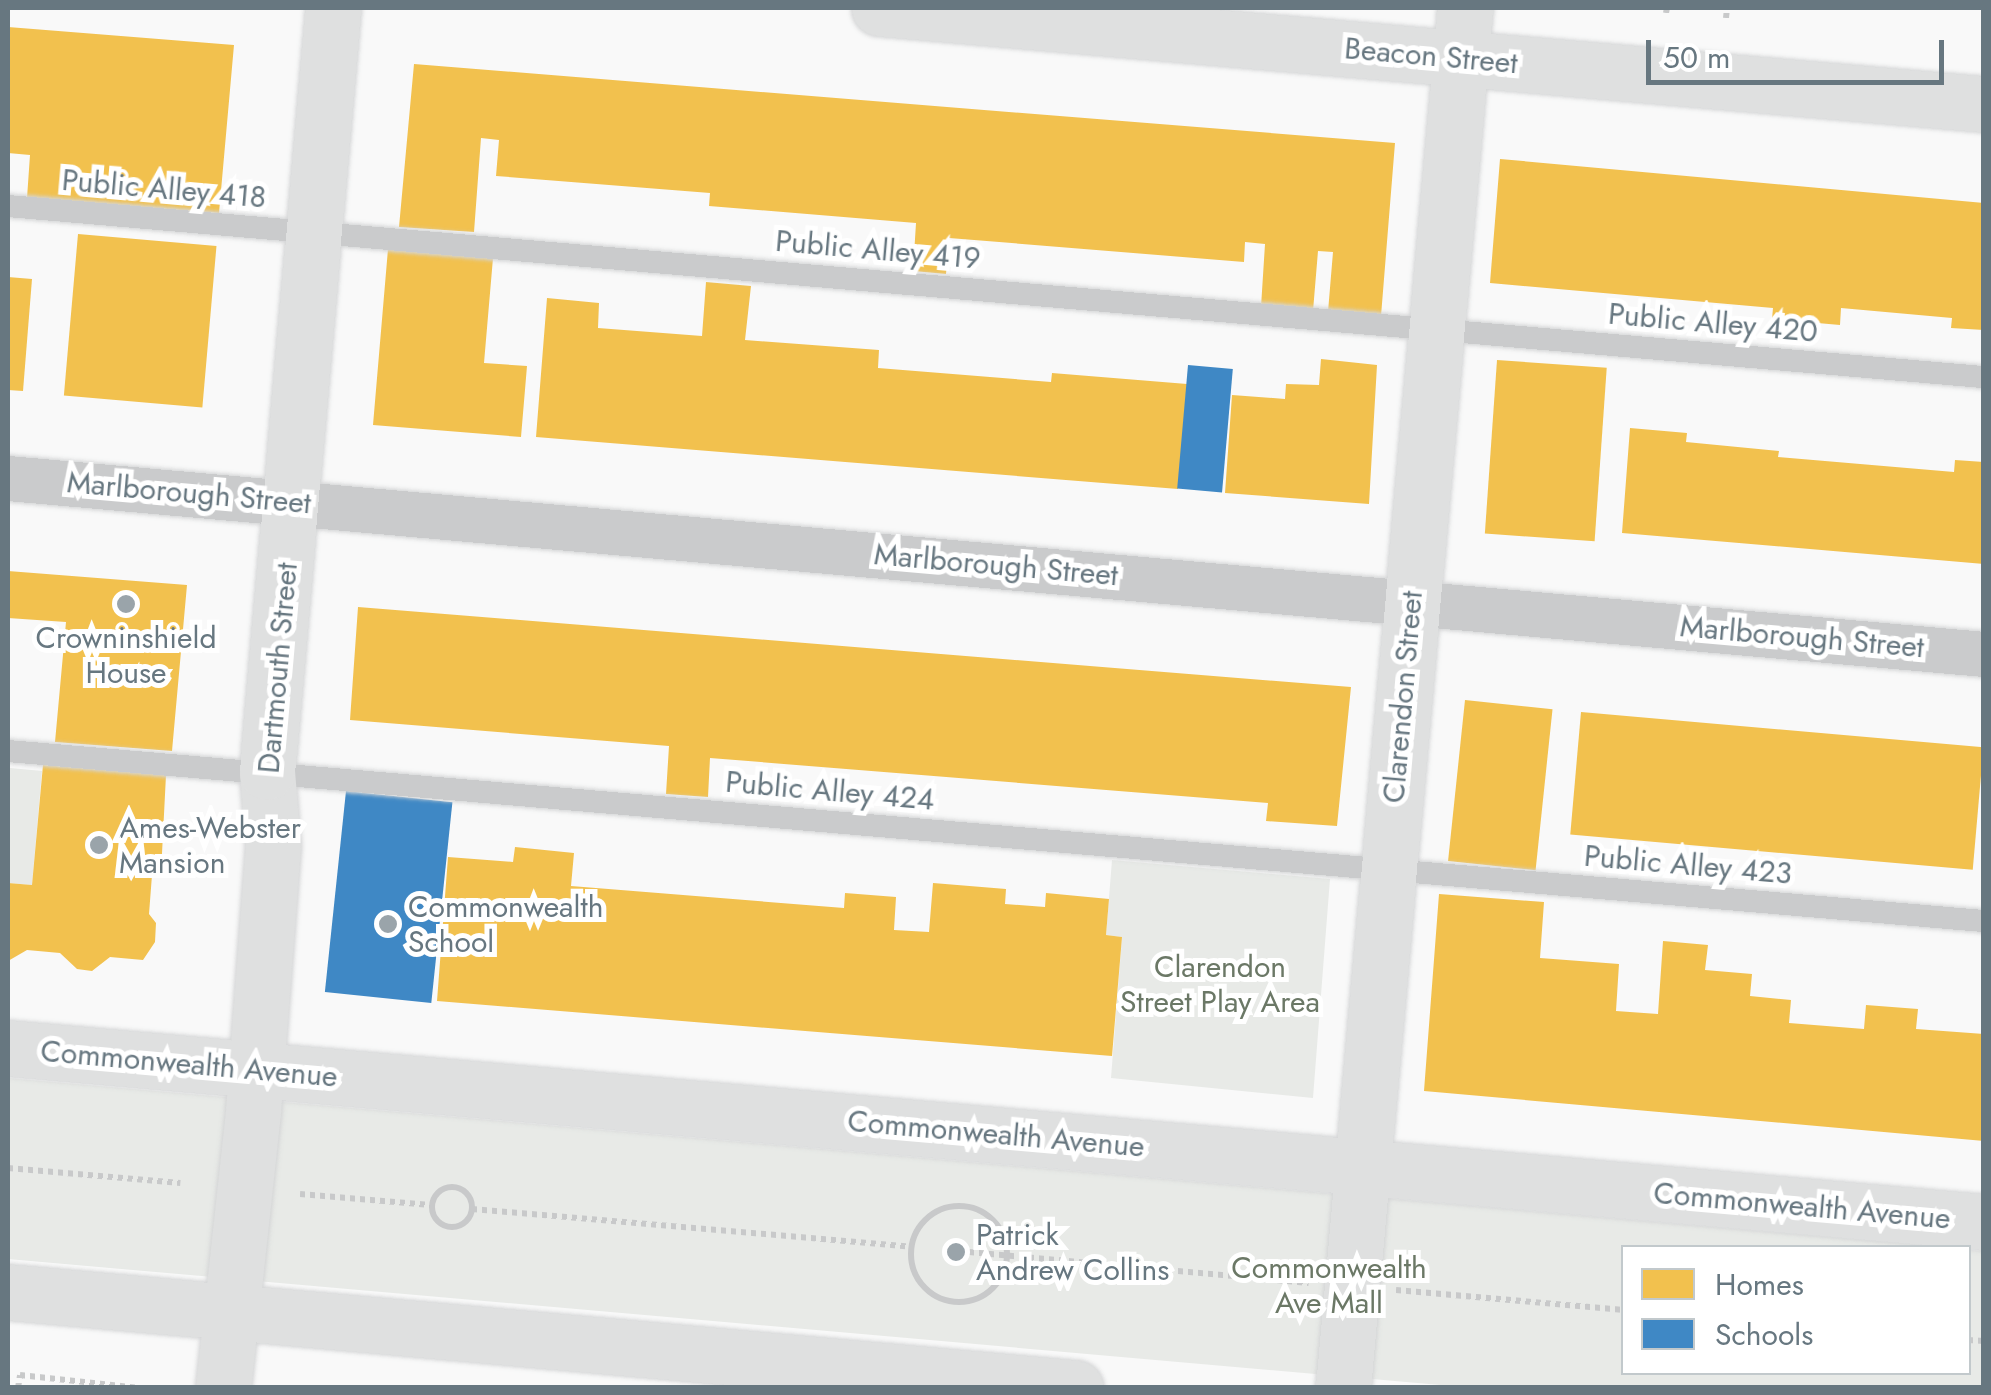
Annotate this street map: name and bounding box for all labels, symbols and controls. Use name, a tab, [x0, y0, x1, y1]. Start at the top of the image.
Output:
scale bar	[1651, 20, 1948, 82]
street label: Beacon Street	[1343, 31, 1519, 81]
text: 50 m	[1663, 36, 1730, 79]
street label: Public Alley 418	[60, 162, 268, 216]
street label: Public Alley 419	[774, 223, 982, 277]
street label: Public Alley 420	[1607, 296, 1819, 350]
street label: Marlborough Street	[65, 464, 313, 522]
street label: Marlborough Street	[872, 536, 1120, 594]
street label: Dartmouth Street	[251, 561, 305, 775]
street label: Clarendon Street	[1376, 589, 1430, 805]
marker: Crowninshield House	[115, 593, 137, 615]
street label: Marlborough Street	[1678, 608, 1926, 666]
place label: Crowninshield House	[35, 620, 217, 690]
street label: Public Alley 424	[724, 764, 936, 818]
place label: Ames-Webster Mansion	[119, 810, 301, 880]
marker: Ames-Webster Mansion	[88, 834, 110, 856]
street label: Public Alley 423	[1583, 838, 1793, 892]
place label: Commonwealth School	[408, 889, 603, 960]
marker: Commonwealth School	[377, 913, 399, 935]
park label: Clarendon Street Play Area	[1120, 949, 1320, 1020]
street label: Commonwealth Avenue	[39, 1033, 339, 1095]
street label: Commonwealth Avenue	[846, 1103, 1146, 1165]
street label: Commonwealth Avenue	[1652, 1175, 1952, 1237]
place label: Patrick Andrew Collins	[976, 1217, 1169, 1288]
marker: Patrick Andrew Collins	[945, 1241, 967, 1263]
legend	[1621, 1245, 1971, 1375]
park label: Commonwealth Ave Mall	[1231, 1250, 1427, 1320]
text: Homes	[1715, 1263, 1804, 1306]
text: Schools	[1715, 1313, 1813, 1356]

